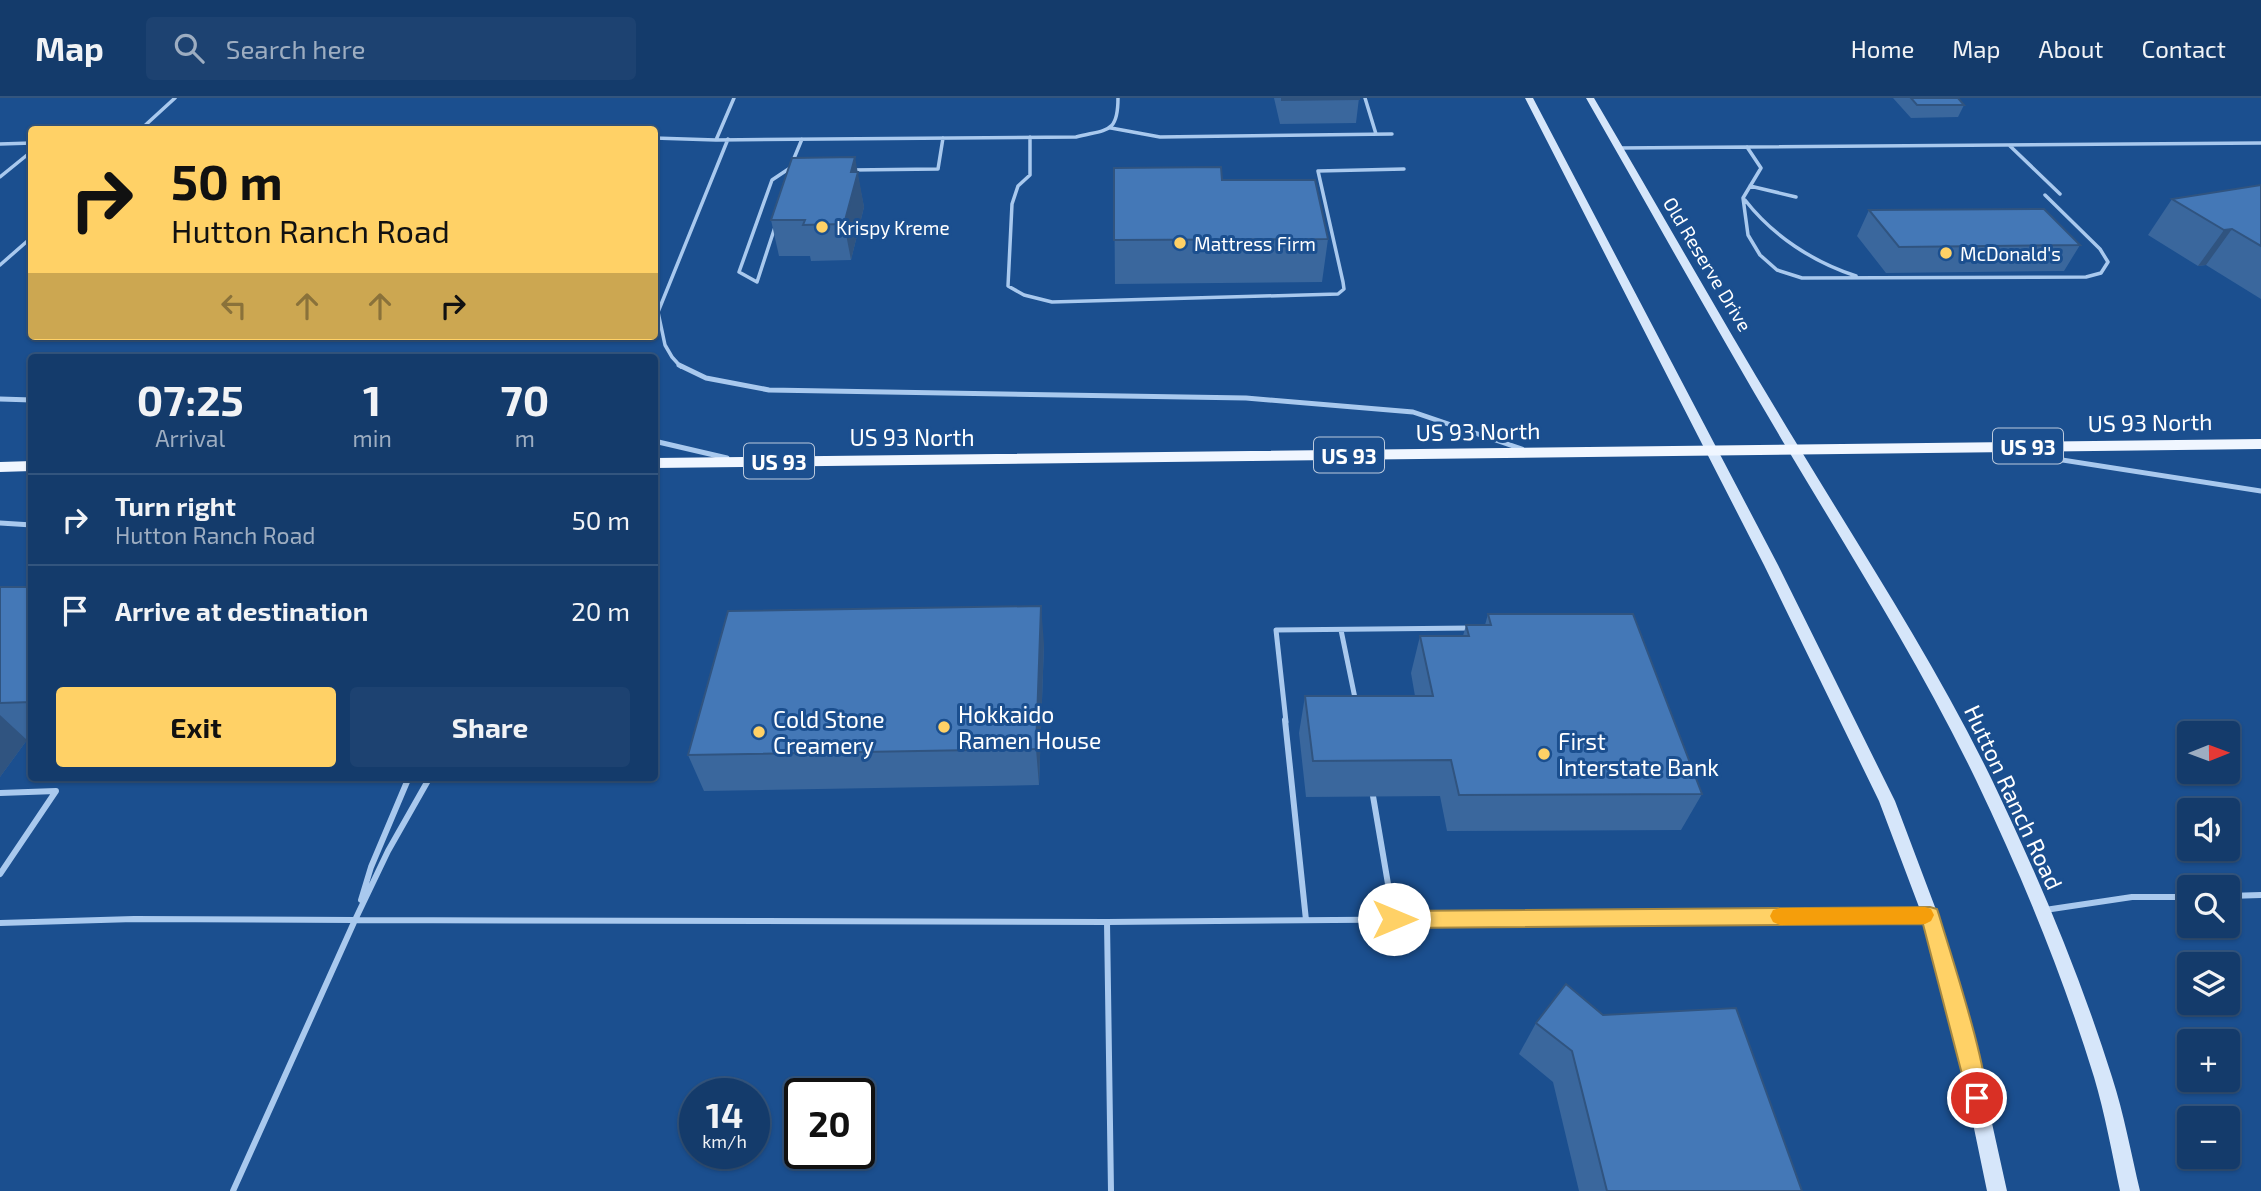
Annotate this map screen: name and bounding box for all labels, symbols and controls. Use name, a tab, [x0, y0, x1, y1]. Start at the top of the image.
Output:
search box	[146, 17, 636, 80]
text: Map	[35, 28, 104, 68]
icon: search	[170, 29, 208, 67]
text: Search here	[226, 33, 365, 64]
text: Home	[1851, 34, 1914, 63]
text: Map	[1952, 34, 2000, 63]
text: About	[2038, 34, 2104, 63]
text: Contact	[2142, 34, 2226, 63]
text: 50 m	[171, 151, 283, 210]
icon: right	[56, 154, 147, 245]
street label: Old Reserve Drive	[1659, 193, 1757, 335]
text: Hutton Ranch Road	[171, 211, 450, 249]
place label: Krispy Kreme	[836, 216, 950, 239]
marker: Krispy Kreme	[814, 219, 830, 235]
place label: Mattress Firm	[1194, 232, 1316, 255]
marker: Mattress Firm	[1172, 235, 1188, 251]
place label: McDonald's	[1960, 242, 2061, 265]
marker: McDonald's	[1938, 245, 1954, 261]
icon: left	[215, 287, 253, 325]
icon: ahead	[288, 287, 326, 325]
icon: ahead	[361, 287, 399, 325]
icon: right	[434, 287, 472, 325]
text: 07:25	[137, 374, 244, 424]
text: 1	[363, 374, 381, 424]
text: 70	[501, 374, 549, 424]
street label: US 93 North	[2087, 407, 2213, 437]
street label: US 93 North	[1415, 416, 1541, 446]
street label: US 93 North	[849, 423, 975, 451]
text: Arrival	[155, 424, 225, 452]
text: min	[353, 424, 392, 452]
text: m	[515, 424, 535, 452]
road number: US 93	[1993, 428, 2063, 464]
road number: US 93	[1314, 438, 1384, 472]
road number: US 93	[744, 444, 814, 478]
text: Turn right	[115, 490, 236, 521]
icon: right	[56, 501, 94, 539]
text: 50 m	[572, 504, 630, 535]
text: Hutton Ranch Road	[115, 521, 315, 549]
icon: arrive	[56, 592, 94, 630]
text: Arrive at destination	[115, 595, 368, 626]
text: 20 m	[571, 595, 630, 626]
button: Exit	[56, 687, 336, 767]
button: Share	[350, 687, 630, 767]
place label: Hokkaido Ramen House	[958, 700, 1101, 754]
street label: Hutton Ranch Road	[1959, 700, 2069, 894]
place label: Cold Stone Creamery	[773, 705, 885, 759]
marker: Hokkaido Ramen House	[936, 719, 952, 735]
north arrow	[2177, 721, 2240, 784]
map controls	[2177, 721, 2240, 1169]
marker: Cold Stone Creamery	[751, 724, 767, 740]
place label: First Interstate Bank	[1558, 727, 1719, 781]
marker: First Interstate Bank	[1536, 746, 1552, 762]
button: sound	[2177, 798, 2240, 861]
button: search	[2177, 875, 2240, 938]
position arrow	[1357, 882, 1431, 956]
button: layers	[2177, 952, 2240, 1015]
button: +	[2177, 1029, 2240, 1092]
pin	[1947, 1068, 2007, 1128]
speed limit sign: 20	[784, 1078, 875, 1169]
icon: arrive	[1958, 1079, 1996, 1117]
text: 14	[706, 1093, 743, 1135]
button: −	[2177, 1106, 2240, 1169]
text: km/h	[702, 1130, 747, 1152]

